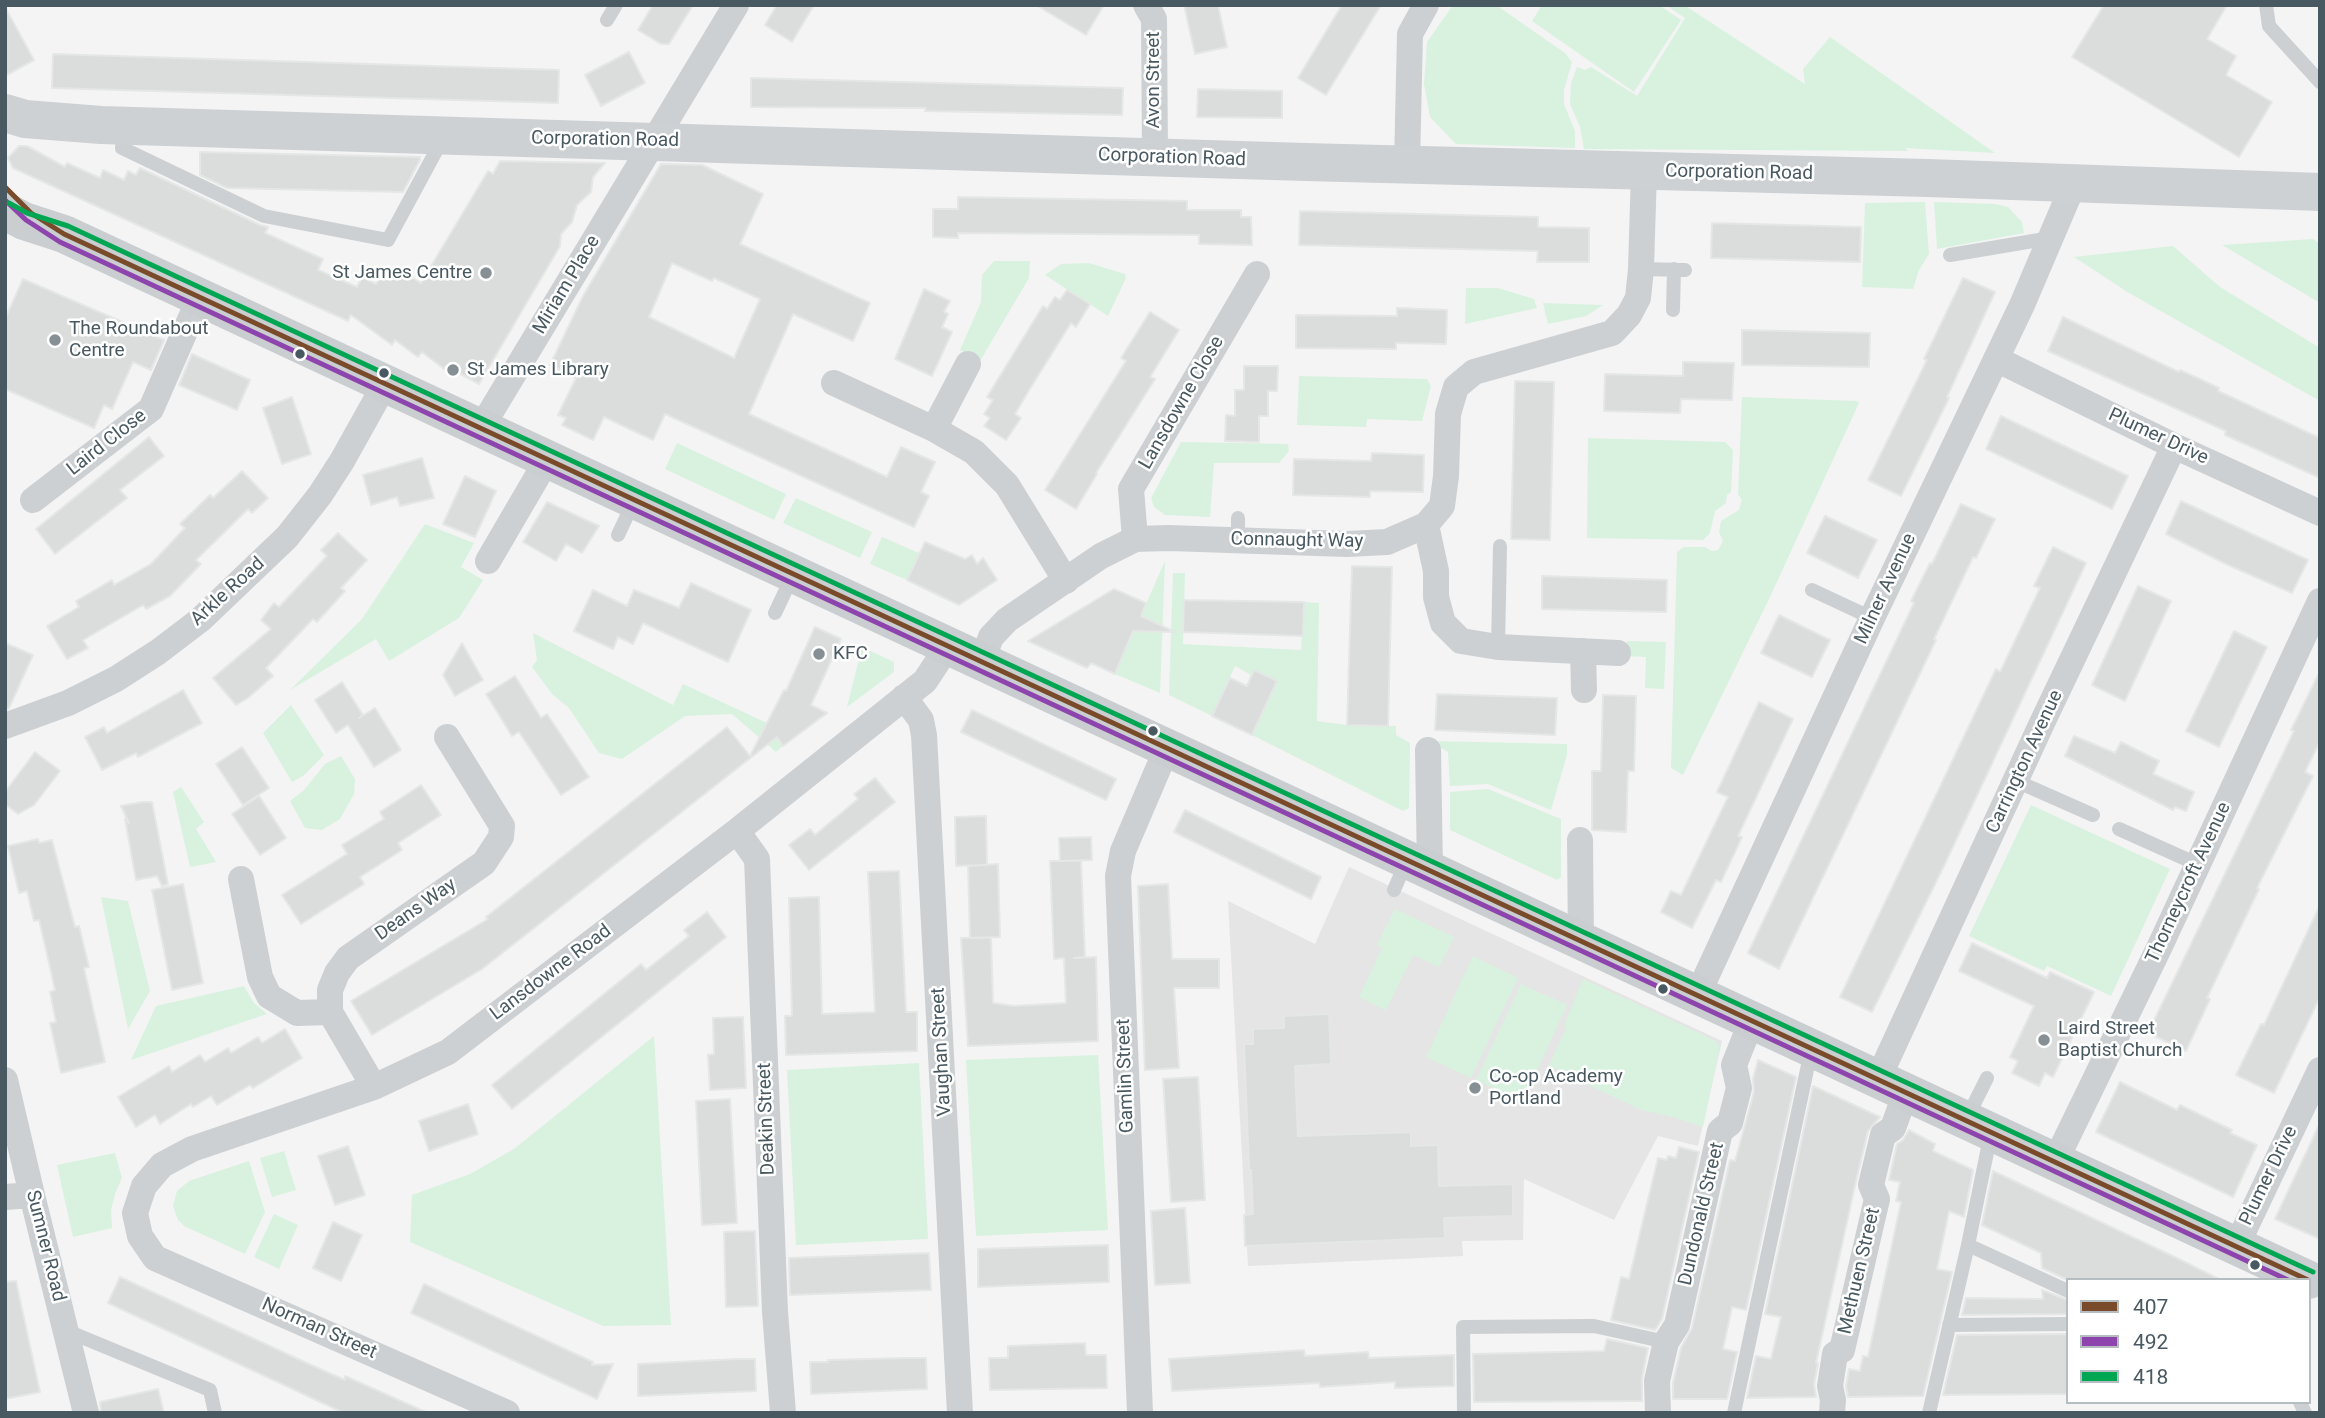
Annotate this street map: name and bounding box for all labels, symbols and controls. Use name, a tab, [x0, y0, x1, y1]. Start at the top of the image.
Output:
street label: Avon Street	[1143, 31, 1165, 129]
street label: Corporation Road	[531, 127, 679, 153]
street label: Corporation Road	[1098, 144, 1246, 172]
street label: Corporation Road	[1665, 160, 1813, 186]
street label: Miriam Place	[529, 232, 605, 338]
place label: St James Centre	[332, 262, 472, 284]
marker: St James Centre	[478, 265, 494, 281]
place label: The Roundabout Centre	[69, 318, 208, 362]
marker: The Roundabout Centre	[47, 332, 63, 348]
street label: Lansdowne Close	[1135, 332, 1229, 474]
unlabelled marker	[293, 347, 307, 361]
place label: St James Library	[467, 359, 609, 381]
marker: St James Library	[445, 362, 461, 378]
unlabelled marker	[377, 366, 391, 380]
street label: Plumer Drive	[2104, 404, 2212, 470]
street label: Laird Close	[63, 405, 151, 481]
street label: Connaught Way	[1230, 528, 1364, 554]
street label: Milner Avenue	[1850, 530, 1922, 648]
street label: Arkle Road	[186, 553, 270, 631]
place label: KFC	[833, 643, 868, 665]
marker: KFC	[811, 646, 827, 662]
street label: Carrington Avenue	[1982, 687, 2068, 837]
unlabelled marker	[1146, 724, 1160, 738]
street label: Thorneycroft Avenue	[2142, 799, 2236, 967]
street label: Deans Way	[371, 874, 461, 946]
street label: Lansdowne Road	[486, 920, 616, 1026]
unlabelled marker	[1656, 982, 1670, 996]
street label: Vaughan Street	[927, 987, 957, 1117]
street label: Gamlin Street	[1113, 1018, 1139, 1134]
place label: Laird Street Baptist Church	[2058, 1018, 2182, 1062]
marker: Laird Street Baptist Church	[2036, 1032, 2052, 1048]
street label: Deakin Street	[754, 1062, 780, 1176]
place label: Co-op Academy Portland	[1489, 1066, 1623, 1110]
marker: Co-op Academy Portland	[1467, 1080, 1483, 1096]
street label: Plumer Drive	[2235, 1123, 2303, 1229]
street label: Dundonald Street	[1674, 1140, 1730, 1288]
street label: Sumner Road	[20, 1188, 70, 1304]
street label: Methuen Street	[1834, 1205, 1886, 1337]
unlabelled marker	[2248, 1258, 2262, 1272]
legend	[2066, 1278, 2311, 1404]
street label: Norman Street	[258, 1294, 380, 1364]
text: 407	[2133, 1295, 2168, 1319]
text: 492	[2133, 1330, 2168, 1354]
text: 418	[2133, 1365, 2168, 1389]

